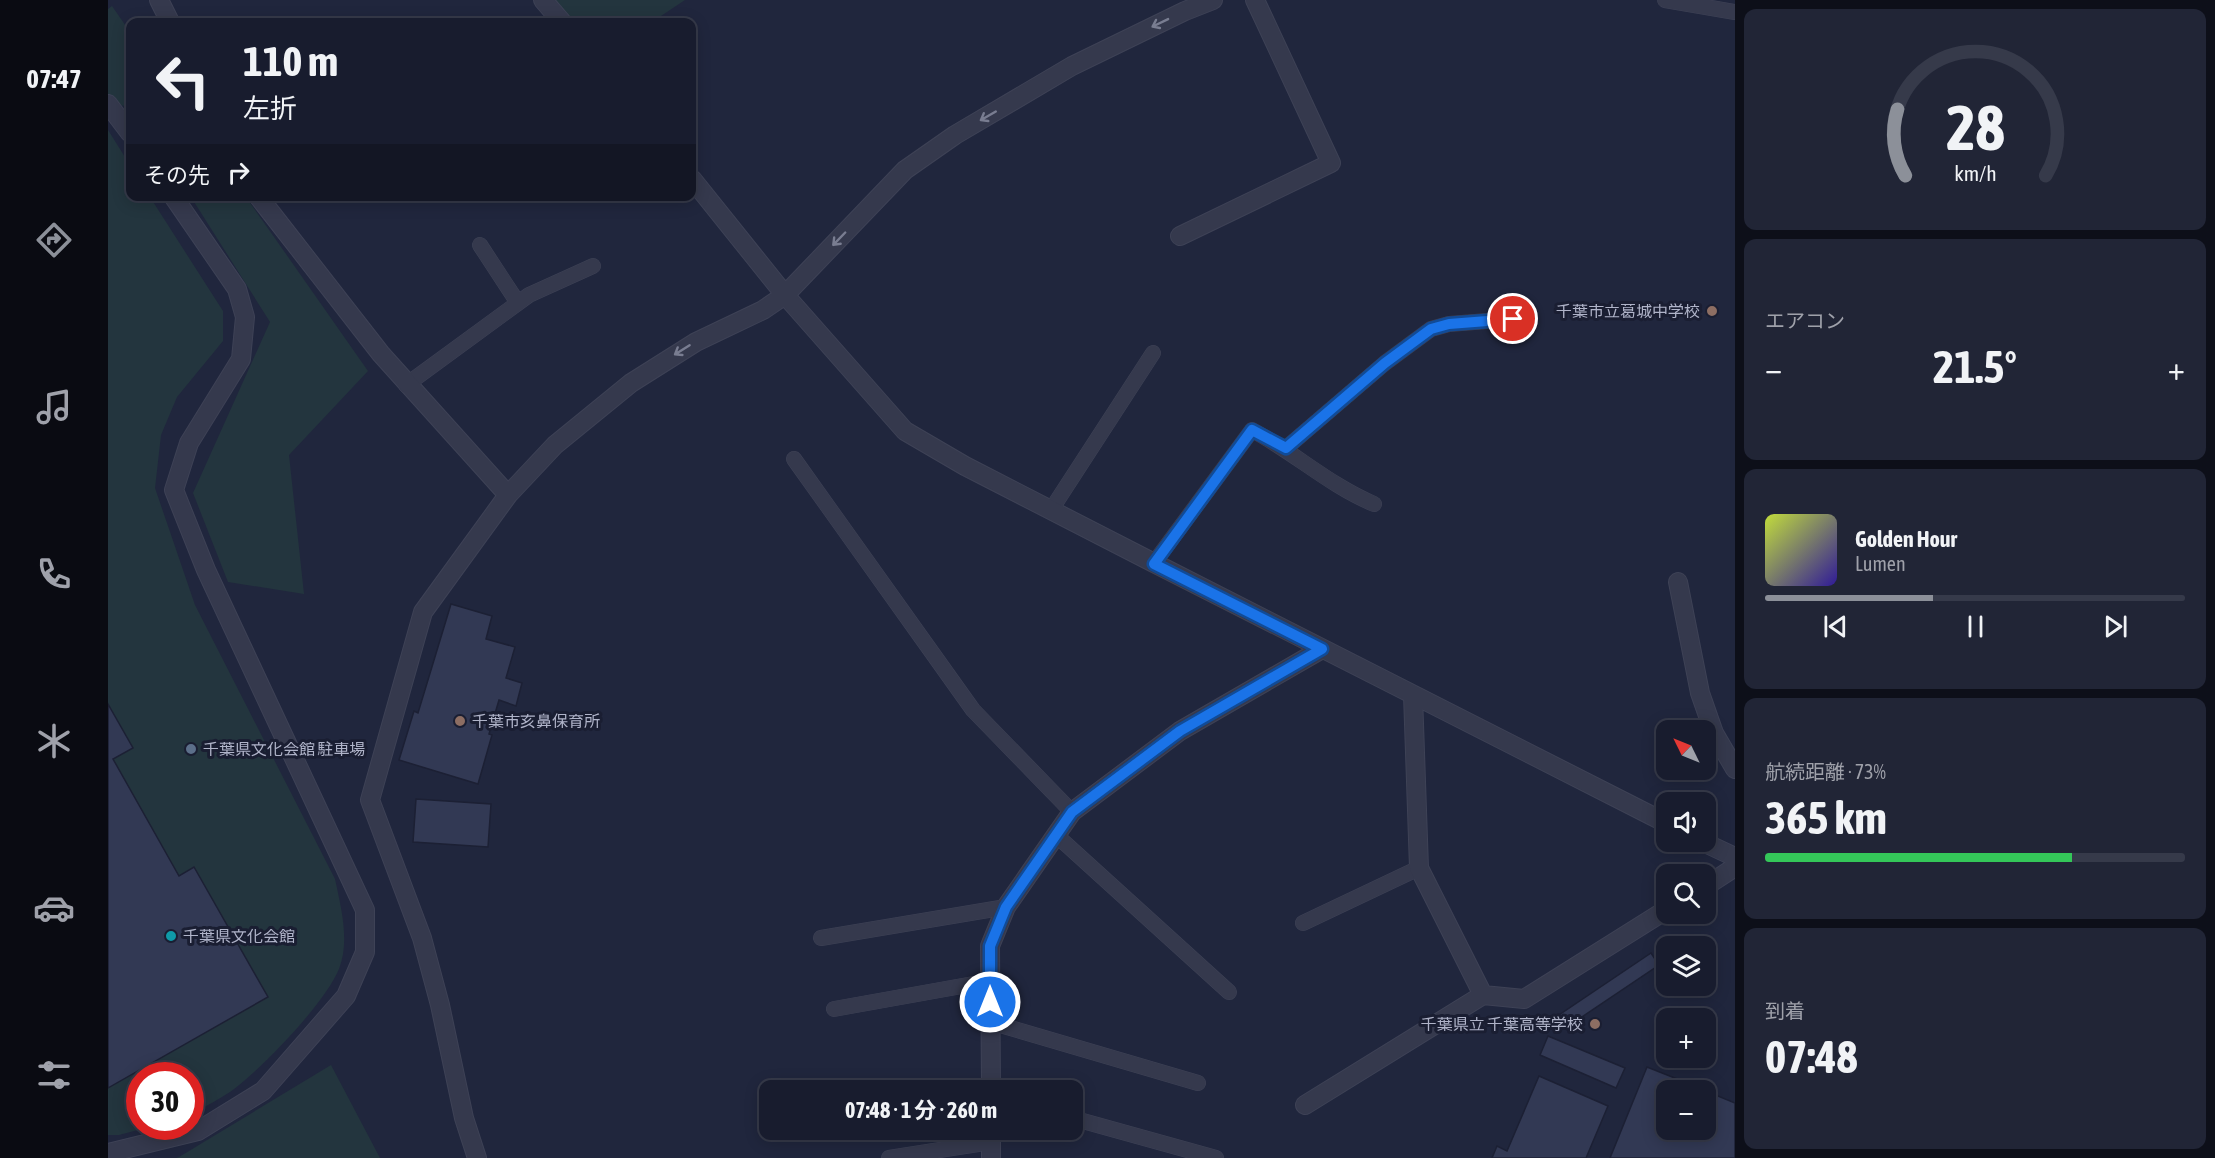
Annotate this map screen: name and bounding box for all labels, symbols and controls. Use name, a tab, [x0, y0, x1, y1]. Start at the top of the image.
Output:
one-way arrow	[1151, 18, 1169, 30]
text: 110 m	[243, 37, 338, 85]
icon: left	[144, 42, 222, 120]
text: 07:47	[26, 63, 82, 94]
text: 左折	[243, 93, 297, 124]
text: 28	[1946, 93, 2004, 164]
one-way arrow	[980, 110, 997, 122]
icon: right	[222, 156, 255, 189]
text: その先	[144, 162, 210, 188]
text: km/h	[1954, 162, 1996, 187]
icon: directions	[33, 219, 75, 261]
one-way arrow	[831, 231, 846, 246]
pin	[1487, 293, 1538, 344]
icon: arrive	[1496, 302, 1529, 335]
place label: 千葉市立葛城中学校	[1556, 302, 1700, 320]
marker: 千葉市立葛城中学校	[1705, 304, 1719, 318]
text: エアコン	[1765, 309, 1845, 332]
text: 21.5°	[1933, 341, 2017, 393]
one-way arrow	[674, 345, 691, 357]
text: −	[1765, 349, 1782, 387]
text: +	[2168, 349, 2185, 387]
icon: music	[33, 386, 75, 428]
text: Golden Hour	[1855, 526, 1957, 552]
text: Lumen	[1855, 552, 1906, 575]
icon: phone	[33, 553, 75, 595]
icon: previous	[1819, 610, 1852, 643]
icon: pause	[1959, 610, 1992, 643]
icon: next	[2099, 610, 2132, 643]
place label: 千葉市亥鼻保育所	[472, 712, 600, 730]
marker: 千葉市亥鼻保育所	[453, 714, 467, 728]
icon: climate	[33, 720, 75, 762]
north arrow	[1656, 720, 1716, 780]
map controls	[1656, 720, 1716, 1140]
place label: 千葉県文化会館 駐車場	[203, 740, 365, 758]
marker: 千葉県文化会館 駐車場	[184, 742, 198, 756]
text: 航続距離 · 73%	[1765, 760, 1886, 783]
button: sound	[1656, 792, 1716, 852]
text: 365 km	[1765, 792, 1887, 844]
button: search	[1656, 864, 1716, 924]
icon: car	[33, 887, 75, 929]
place label: 千葉県文化会館	[183, 927, 295, 945]
marker: 千葉県文化会館	[164, 929, 178, 943]
button: layers	[1656, 936, 1716, 996]
position arrow	[958, 970, 1022, 1034]
text: 到着	[1765, 999, 1805, 1022]
button: +	[1656, 1008, 1716, 1068]
place label: 千葉県立 千葉高等学校	[1421, 1015, 1583, 1033]
marker: 千葉県立 千葉高等学校	[1588, 1017, 1602, 1031]
text: 07:48	[1765, 1031, 1858, 1083]
icon: filters	[33, 1054, 75, 1096]
speed limit sign: 30	[126, 1062, 204, 1140]
button: −	[1656, 1080, 1716, 1140]
text: 07:48 · 1 分 · 260 m	[845, 1097, 997, 1123]

